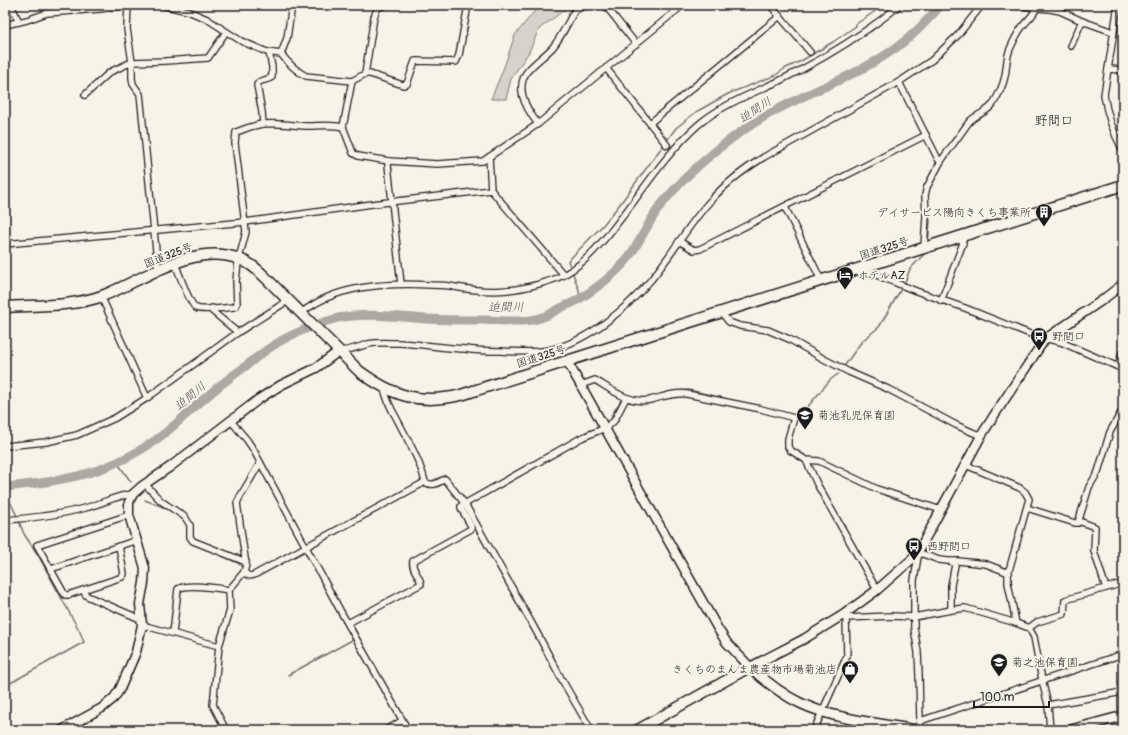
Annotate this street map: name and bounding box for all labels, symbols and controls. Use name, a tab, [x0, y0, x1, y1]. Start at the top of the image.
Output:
water label: 迫間川	[736, 94, 774, 127]
district label: 野間口	[1034, 113, 1074, 129]
building icon: デイサービス陽向きくち事業所	[1034, 202, 1054, 227]
place label: デイサービス陽向きくち事業所	[877, 206, 1031, 219]
street label: 国道325号	[858, 234, 911, 263]
street label: 国道325号	[142, 240, 194, 271]
hotel icon: ホテルAZ	[835, 265, 855, 290]
place label: ホテルAZ	[858, 269, 906, 282]
water label: 迫間川	[488, 300, 524, 315]
bus stop icon: 野間口	[1029, 326, 1049, 351]
place label: 野間口	[1052, 330, 1085, 343]
street label: 国道325号	[515, 342, 568, 371]
water label: 迫間川	[172, 379, 209, 414]
school or university icon: 菊池乳児保育園	[795, 405, 815, 430]
place label: 菊池乳児保育園	[818, 409, 895, 422]
bus stop icon: 西野間口	[904, 536, 924, 561]
place label: 西野間口	[927, 540, 971, 553]
school or university icon: 菊之池保育園	[989, 652, 1009, 677]
place label: 菊之池保育園	[1012, 656, 1078, 669]
shop icon: きくちのまんま農産物市場菊池店	[840, 659, 860, 684]
place label: きくちのまんま農産物市場菊池店	[672, 663, 837, 676]
scale bar	[974, 683, 1049, 709]
text: 100 m	[980, 690, 1015, 705]

